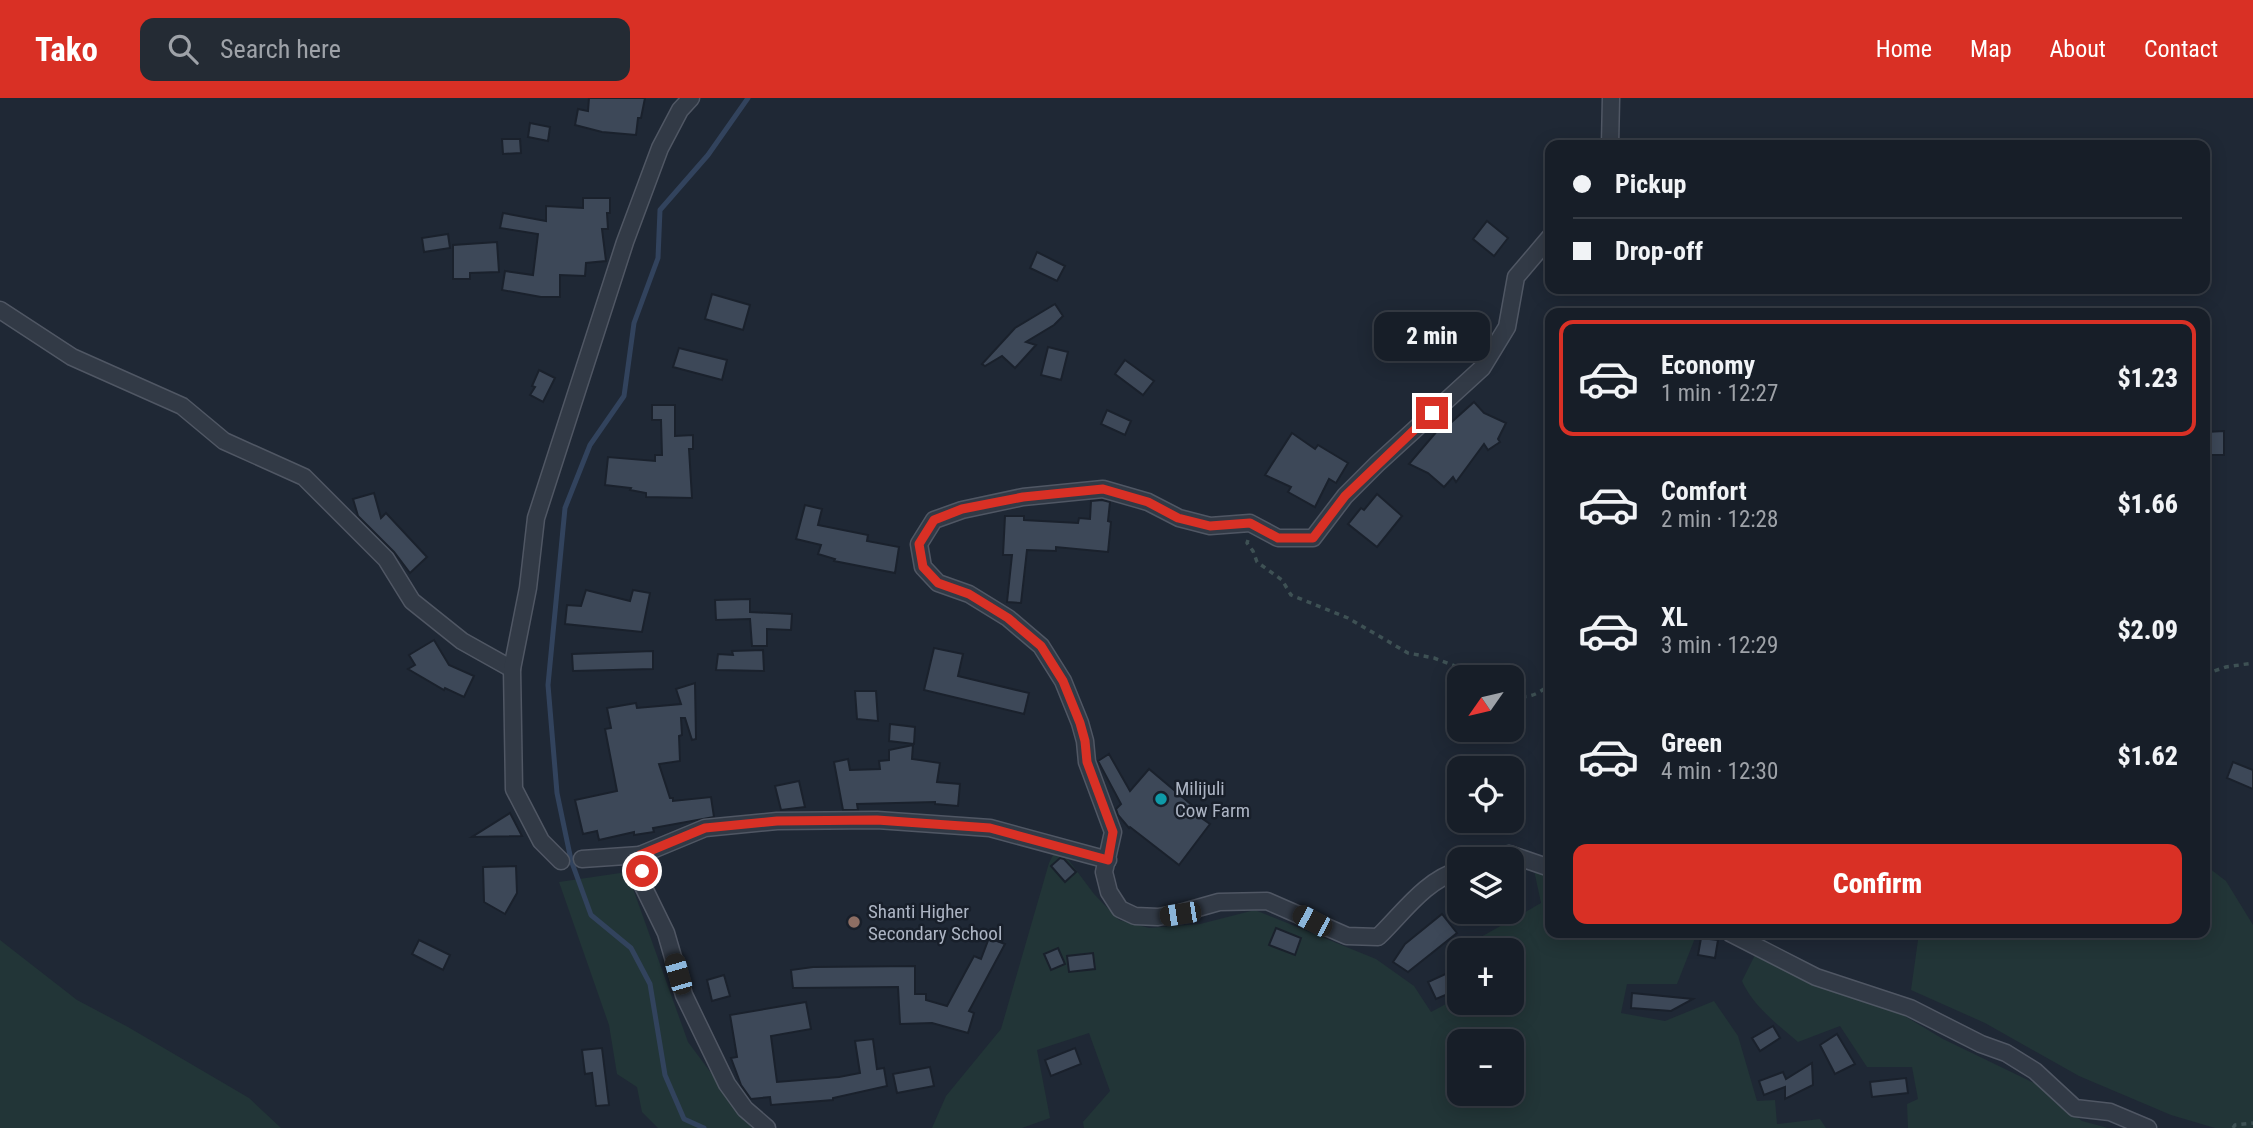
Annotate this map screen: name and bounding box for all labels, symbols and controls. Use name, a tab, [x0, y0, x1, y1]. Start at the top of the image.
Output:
search box	[140, 18, 630, 81]
text: Tako	[35, 30, 98, 69]
icon: search	[164, 30, 202, 68]
text: Search here	[220, 34, 341, 64]
text: Home	[1876, 35, 1932, 63]
text: Map	[1970, 35, 2012, 63]
text: About	[2050, 35, 2106, 63]
text: Contact	[2144, 35, 2218, 63]
text: Pickup	[1615, 169, 1686, 199]
text: Drop-off	[1615, 236, 1703, 266]
callout: 2 min	[1374, 312, 1490, 360]
text: 2 min	[1406, 323, 1458, 350]
icon: car	[1577, 347, 1640, 410]
text: Economy	[1661, 350, 1755, 380]
text: $1.23	[2117, 363, 2178, 393]
text: 1 min · 12:27	[1661, 380, 1778, 407]
route end	[1416, 397, 1448, 429]
icon: car	[1577, 473, 1640, 536]
text: Comfort	[1661, 476, 1747, 506]
text: $1.66	[2117, 489, 2178, 519]
text: 2 min · 12:28	[1661, 506, 1778, 533]
icon: car	[1577, 599, 1640, 662]
text: XL	[1661, 602, 1688, 632]
text: $2.09	[2117, 615, 2178, 645]
text: 3 min · 12:29	[1661, 632, 1778, 659]
north arrow	[1447, 665, 1524, 742]
map controls	[1447, 665, 1524, 1106]
icon: car	[1577, 725, 1640, 788]
text: Green	[1661, 728, 1722, 758]
text: $1.62	[2117, 741, 2178, 771]
button: locate	[1447, 756, 1524, 833]
text: 4 min · 12:30	[1661, 758, 1778, 785]
place label: Milijuli Cow Farm	[1175, 777, 1250, 822]
marker: Milijuli Cow Farm	[1153, 791, 1169, 807]
button: Confirm	[1573, 844, 2182, 924]
button: layers	[1447, 847, 1524, 924]
route start	[626, 855, 658, 887]
place label: Shanti Higher Secondary School	[868, 900, 1002, 945]
car	[1158, 900, 1203, 928]
car	[1289, 902, 1336, 940]
marker: Shanti Higher Secondary School	[846, 914, 862, 930]
button: +	[1447, 938, 1524, 1015]
car	[663, 951, 694, 997]
button: −	[1447, 1029, 1524, 1106]

